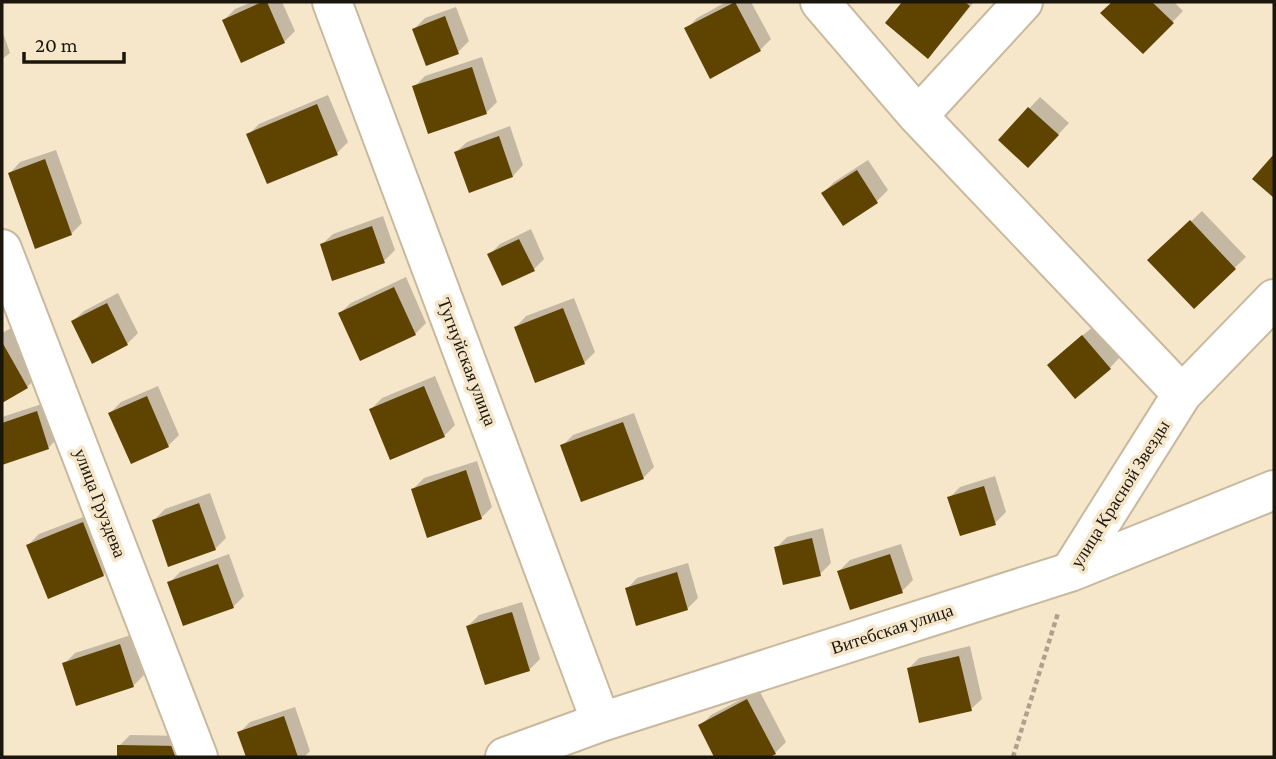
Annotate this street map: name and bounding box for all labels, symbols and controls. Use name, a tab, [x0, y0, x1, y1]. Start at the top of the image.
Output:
scale bar	[24, 21, 124, 65]
text: 20 m	[35, 33, 78, 57]
street label: Тугнуйская улица	[433, 295, 501, 429]
street label: улица Красной Звезды	[1066, 417, 1174, 571]
street label: улица Груздева	[70, 446, 130, 560]
street label: Витебская улица	[828, 600, 956, 658]

